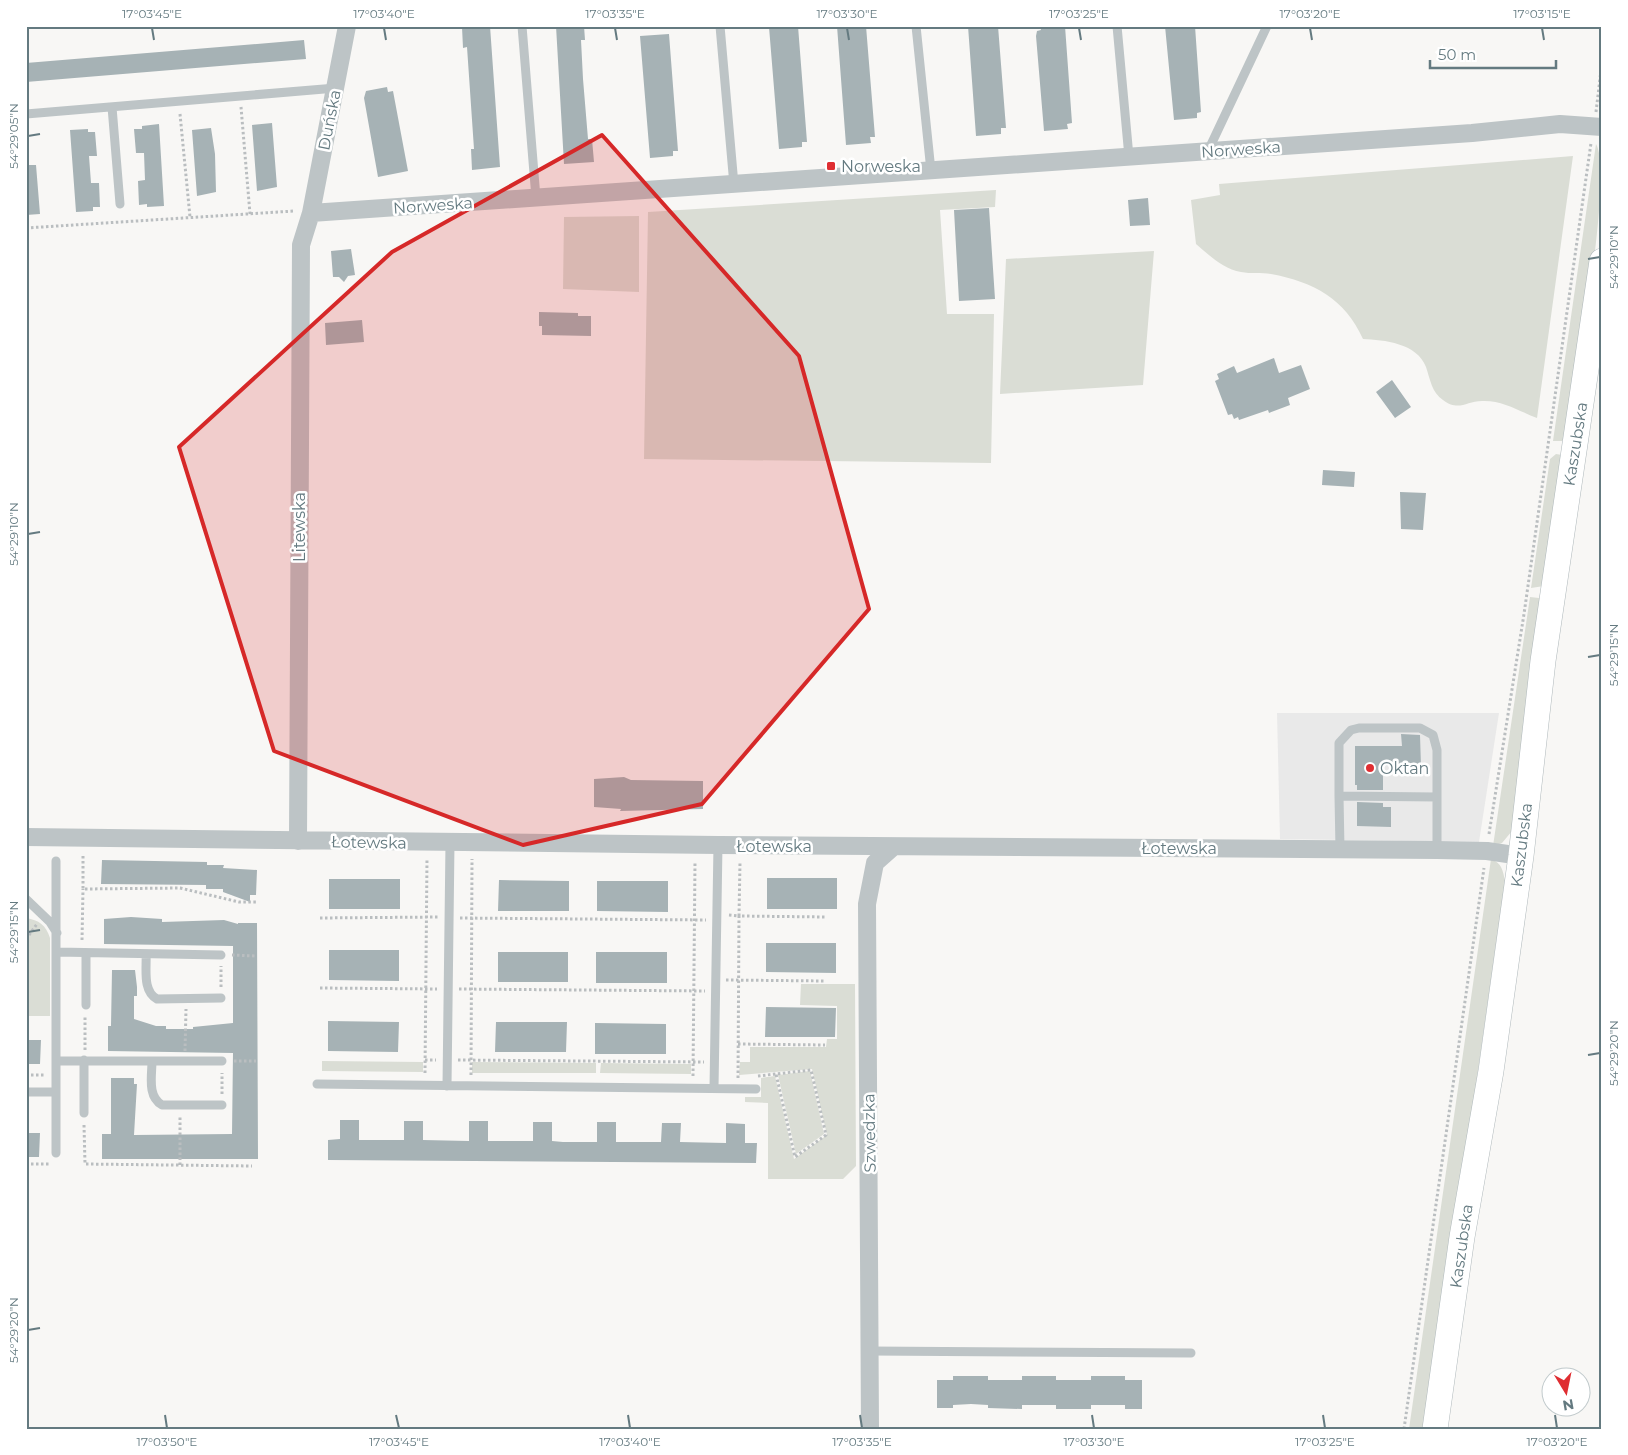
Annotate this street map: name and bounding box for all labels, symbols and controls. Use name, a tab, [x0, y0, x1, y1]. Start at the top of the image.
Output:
text: 17°03'45"E	[122, 6, 182, 21]
text: 17°03'40"E	[353, 6, 415, 21]
text: 17°03'35"E	[585, 6, 645, 21]
text: 17°03'30"E	[817, 6, 877, 21]
text: 17°03'25"E	[1049, 6, 1109, 21]
text: 17°03'20"E	[1279, 6, 1341, 21]
text: 17°03'15"E	[1513, 6, 1571, 21]
scale bar	[1430, 38, 1557, 70]
text: 50 m	[1438, 45, 1476, 64]
street label: Duńska	[314, 88, 345, 152]
text: 54°29'05"N	[6, 103, 21, 169]
street label: Norweska	[1201, 137, 1282, 162]
place label: Norweska	[841, 157, 921, 176]
marker: Norweska	[825, 160, 837, 172]
street label: Norweska	[393, 193, 474, 218]
text: 54°29'10"N	[1606, 225, 1621, 289]
street label: Kaszubska	[1559, 401, 1592, 487]
street label: Litewska	[290, 492, 309, 562]
text: 54°29'10"N	[6, 502, 21, 566]
text: 54°29'15"N	[1606, 624, 1621, 686]
place label: Oktan	[1380, 759, 1429, 778]
marker: Oktan	[1364, 762, 1376, 774]
street label: Kaszubska	[1507, 802, 1536, 888]
street label: Łotewska	[331, 832, 407, 853]
street label: Łotewska	[736, 837, 812, 856]
street label: Łotewska	[1141, 839, 1217, 858]
text: 54°29'15"N	[6, 901, 21, 963]
text: 54°29'20"N	[1606, 1020, 1621, 1086]
street label: Szwedzka	[859, 1093, 880, 1173]
street label: Kaszubska	[1446, 1203, 1477, 1289]
text: 54°29'20"N	[6, 1297, 21, 1363]
north arrow	[1540, 1368, 1590, 1418]
text: N	[1561, 1395, 1575, 1415]
text: 17°03'50"E	[137, 1434, 197, 1449]
text: 17°03'45"E	[369, 1434, 429, 1449]
text: 17°03'40"E	[599, 1434, 661, 1449]
text: 17°03'35"E	[832, 1434, 892, 1449]
text: 17°03'30"E	[1064, 1434, 1124, 1449]
text: 17°03'25"E	[1295, 1434, 1355, 1449]
text: 17°03'20"E	[1526, 1434, 1588, 1449]

